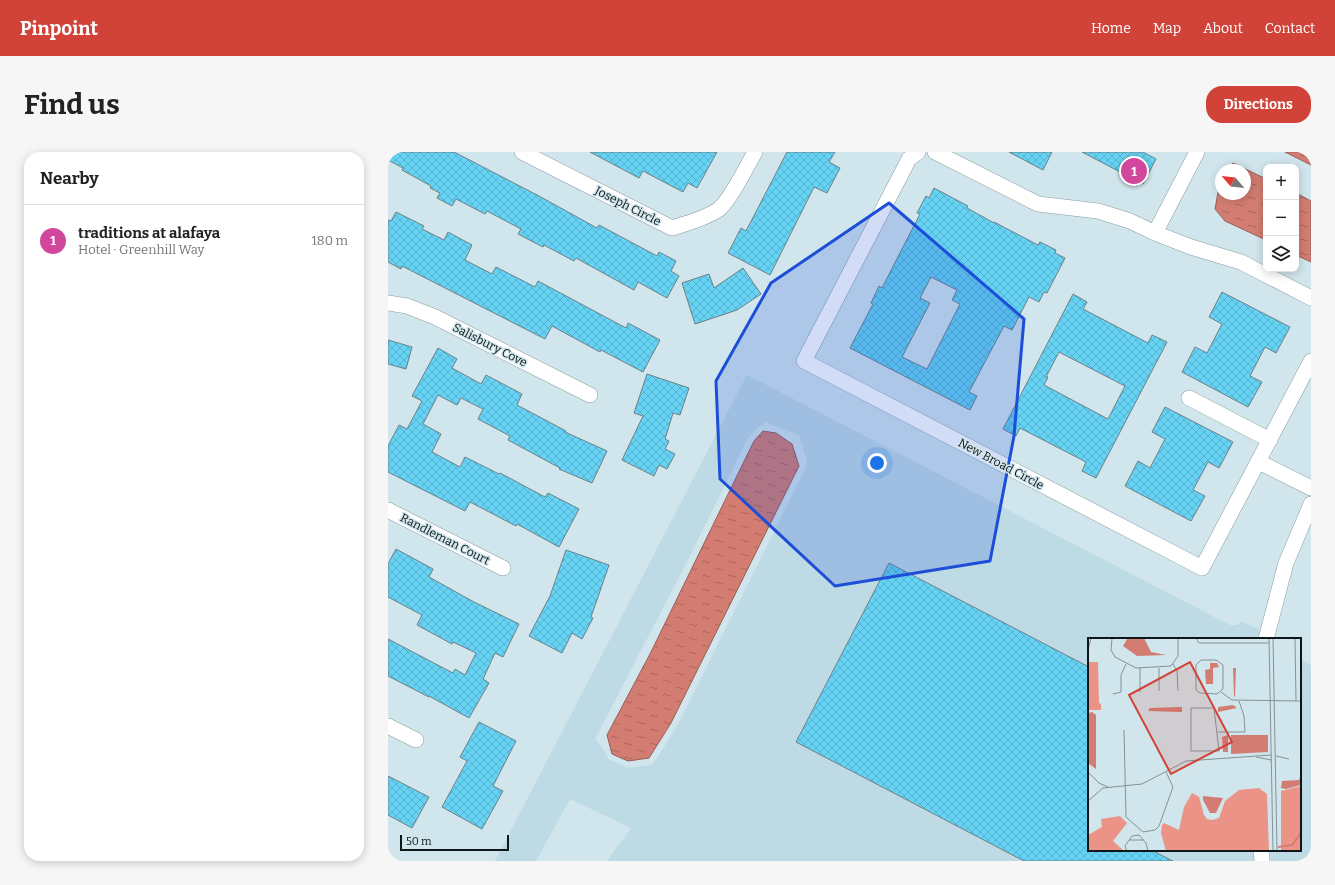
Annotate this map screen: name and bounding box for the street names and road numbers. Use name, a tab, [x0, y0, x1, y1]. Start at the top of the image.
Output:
street label: Joseph Circle	[592, 183, 663, 229]
street label: Salisbury Cove	[450, 320, 530, 370]
street label: New Broad Circle	[956, 435, 1046, 493]
street label: Randleman Court	[398, 510, 493, 568]

